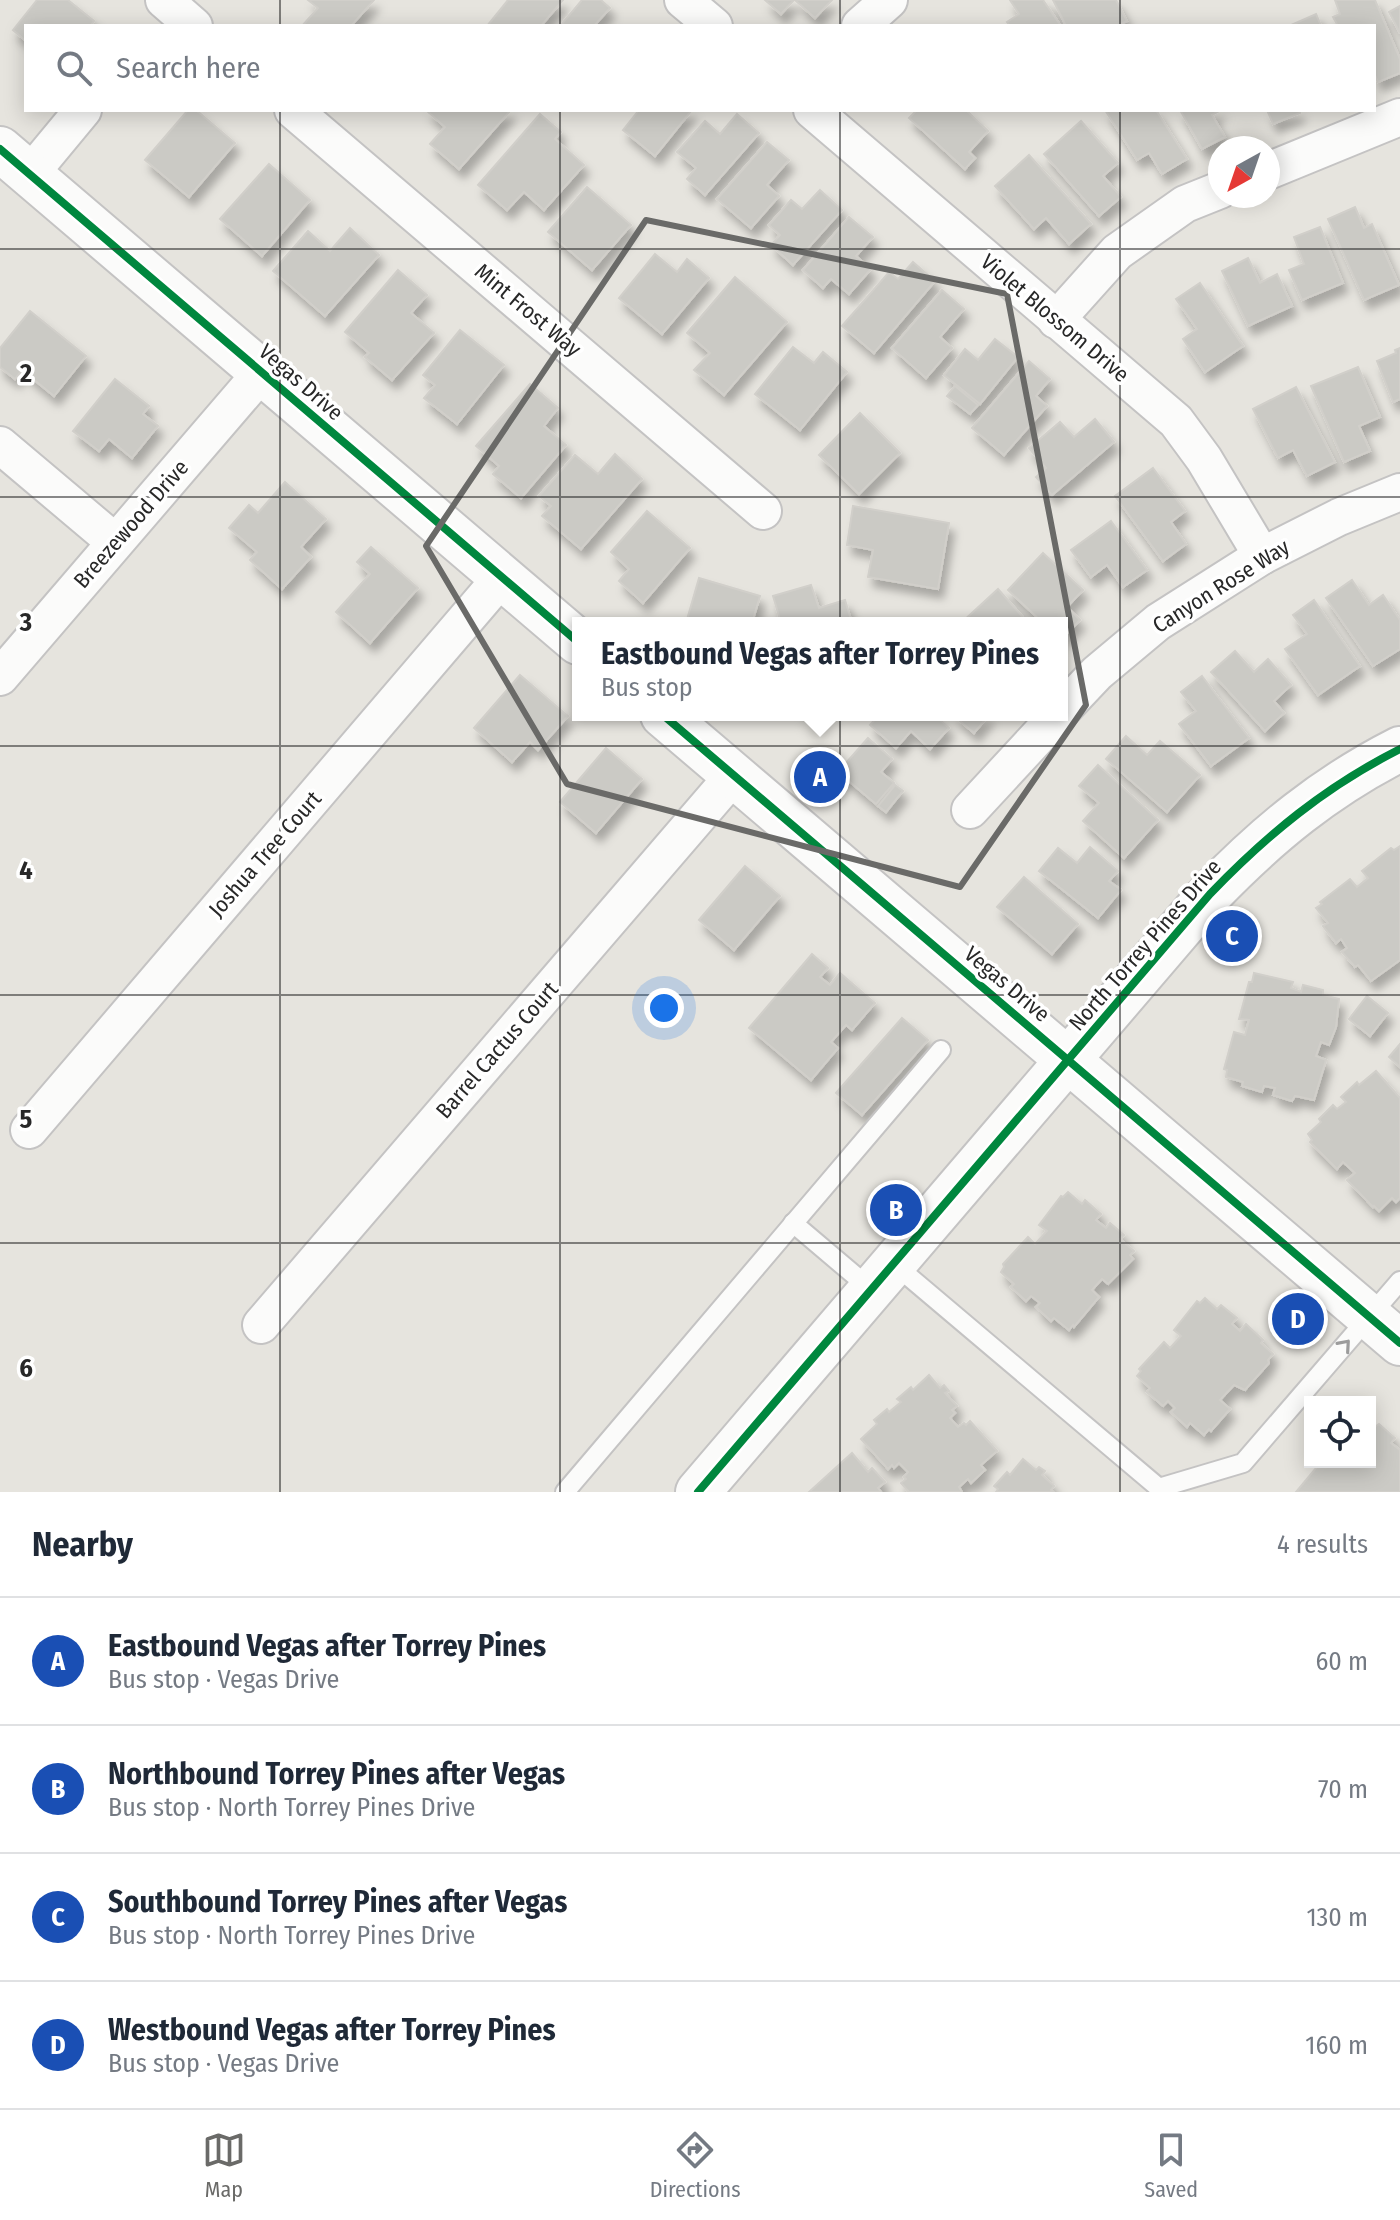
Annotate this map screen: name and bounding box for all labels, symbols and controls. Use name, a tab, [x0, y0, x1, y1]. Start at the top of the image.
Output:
search box	[24, 24, 1376, 112]
icon: search	[52, 46, 96, 90]
text: Search here	[116, 50, 261, 86]
north arrow	[1208, 136, 1280, 208]
street label: Violet Blossom Drive	[975, 248, 1135, 388]
street label: Mint Frost Way	[469, 258, 587, 362]
street label: Vegas Drive	[253, 338, 349, 426]
text: 2	[19, 358, 32, 389]
street label: Breezewood Drive	[68, 454, 194, 594]
street label: Canyon Rose Way	[1148, 533, 1294, 639]
text: 3	[19, 607, 32, 638]
popup	[572, 617, 1068, 721]
text: Eastbound Vegas after Torrey Pines	[601, 636, 1039, 672]
text: Bus stop	[601, 672, 693, 703]
pin: A	[794, 747, 846, 807]
street label: Joshua Tree Court	[203, 785, 328, 923]
street label: North Torrey Pines Drive	[1063, 854, 1227, 1036]
text: 4	[19, 855, 33, 886]
pin: C	[1206, 906, 1258, 966]
street label: Vegas Drive	[959, 940, 1055, 1028]
street label: Barrel Cactus Court	[430, 975, 564, 1124]
your location	[644, 988, 684, 1028]
text: 5	[20, 1104, 33, 1135]
pin: B	[870, 1180, 922, 1240]
pin: D	[1272, 1289, 1324, 1349]
one-way arrow	[1335, 1340, 1350, 1355]
text: 6	[19, 1353, 33, 1384]
map controls	[1304, 1396, 1376, 1468]
button: locate	[1304, 1396, 1376, 1468]
text: Nearby	[32, 1524, 133, 1565]
text: 4 results	[1277, 1529, 1368, 1560]
text: Eastbound Vegas after Torrey Pines	[108, 1628, 546, 1664]
text: A	[51, 1646, 65, 1677]
text: 60 m	[1315, 1646, 1368, 1677]
text: Bus stop · Vegas Drive	[108, 1664, 339, 1695]
text: Northbound Torrey Pines after Vegas	[108, 1756, 565, 1792]
text: B	[51, 1774, 65, 1805]
text: 70 m	[1318, 1774, 1368, 1805]
text: Bus stop · North Torrey Pines Drive	[108, 1792, 475, 1823]
text: Southbound Torrey Pines after Vegas	[108, 1884, 567, 1920]
text: C	[51, 1902, 65, 1933]
text: 130 m	[1306, 1902, 1368, 1933]
text: Bus stop · North Torrey Pines Drive	[108, 1920, 475, 1951]
text: Westbound Vegas after Torrey Pines	[108, 2012, 556, 2048]
text: D	[50, 2030, 66, 2061]
text: 160 m	[1305, 2030, 1368, 2061]
text: Bus stop · Vegas Drive	[108, 2048, 339, 2079]
tab: Map	[202, 2128, 246, 2203]
tab: Directions	[650, 2128, 741, 2203]
tab: Saved	[1144, 2128, 1198, 2203]

